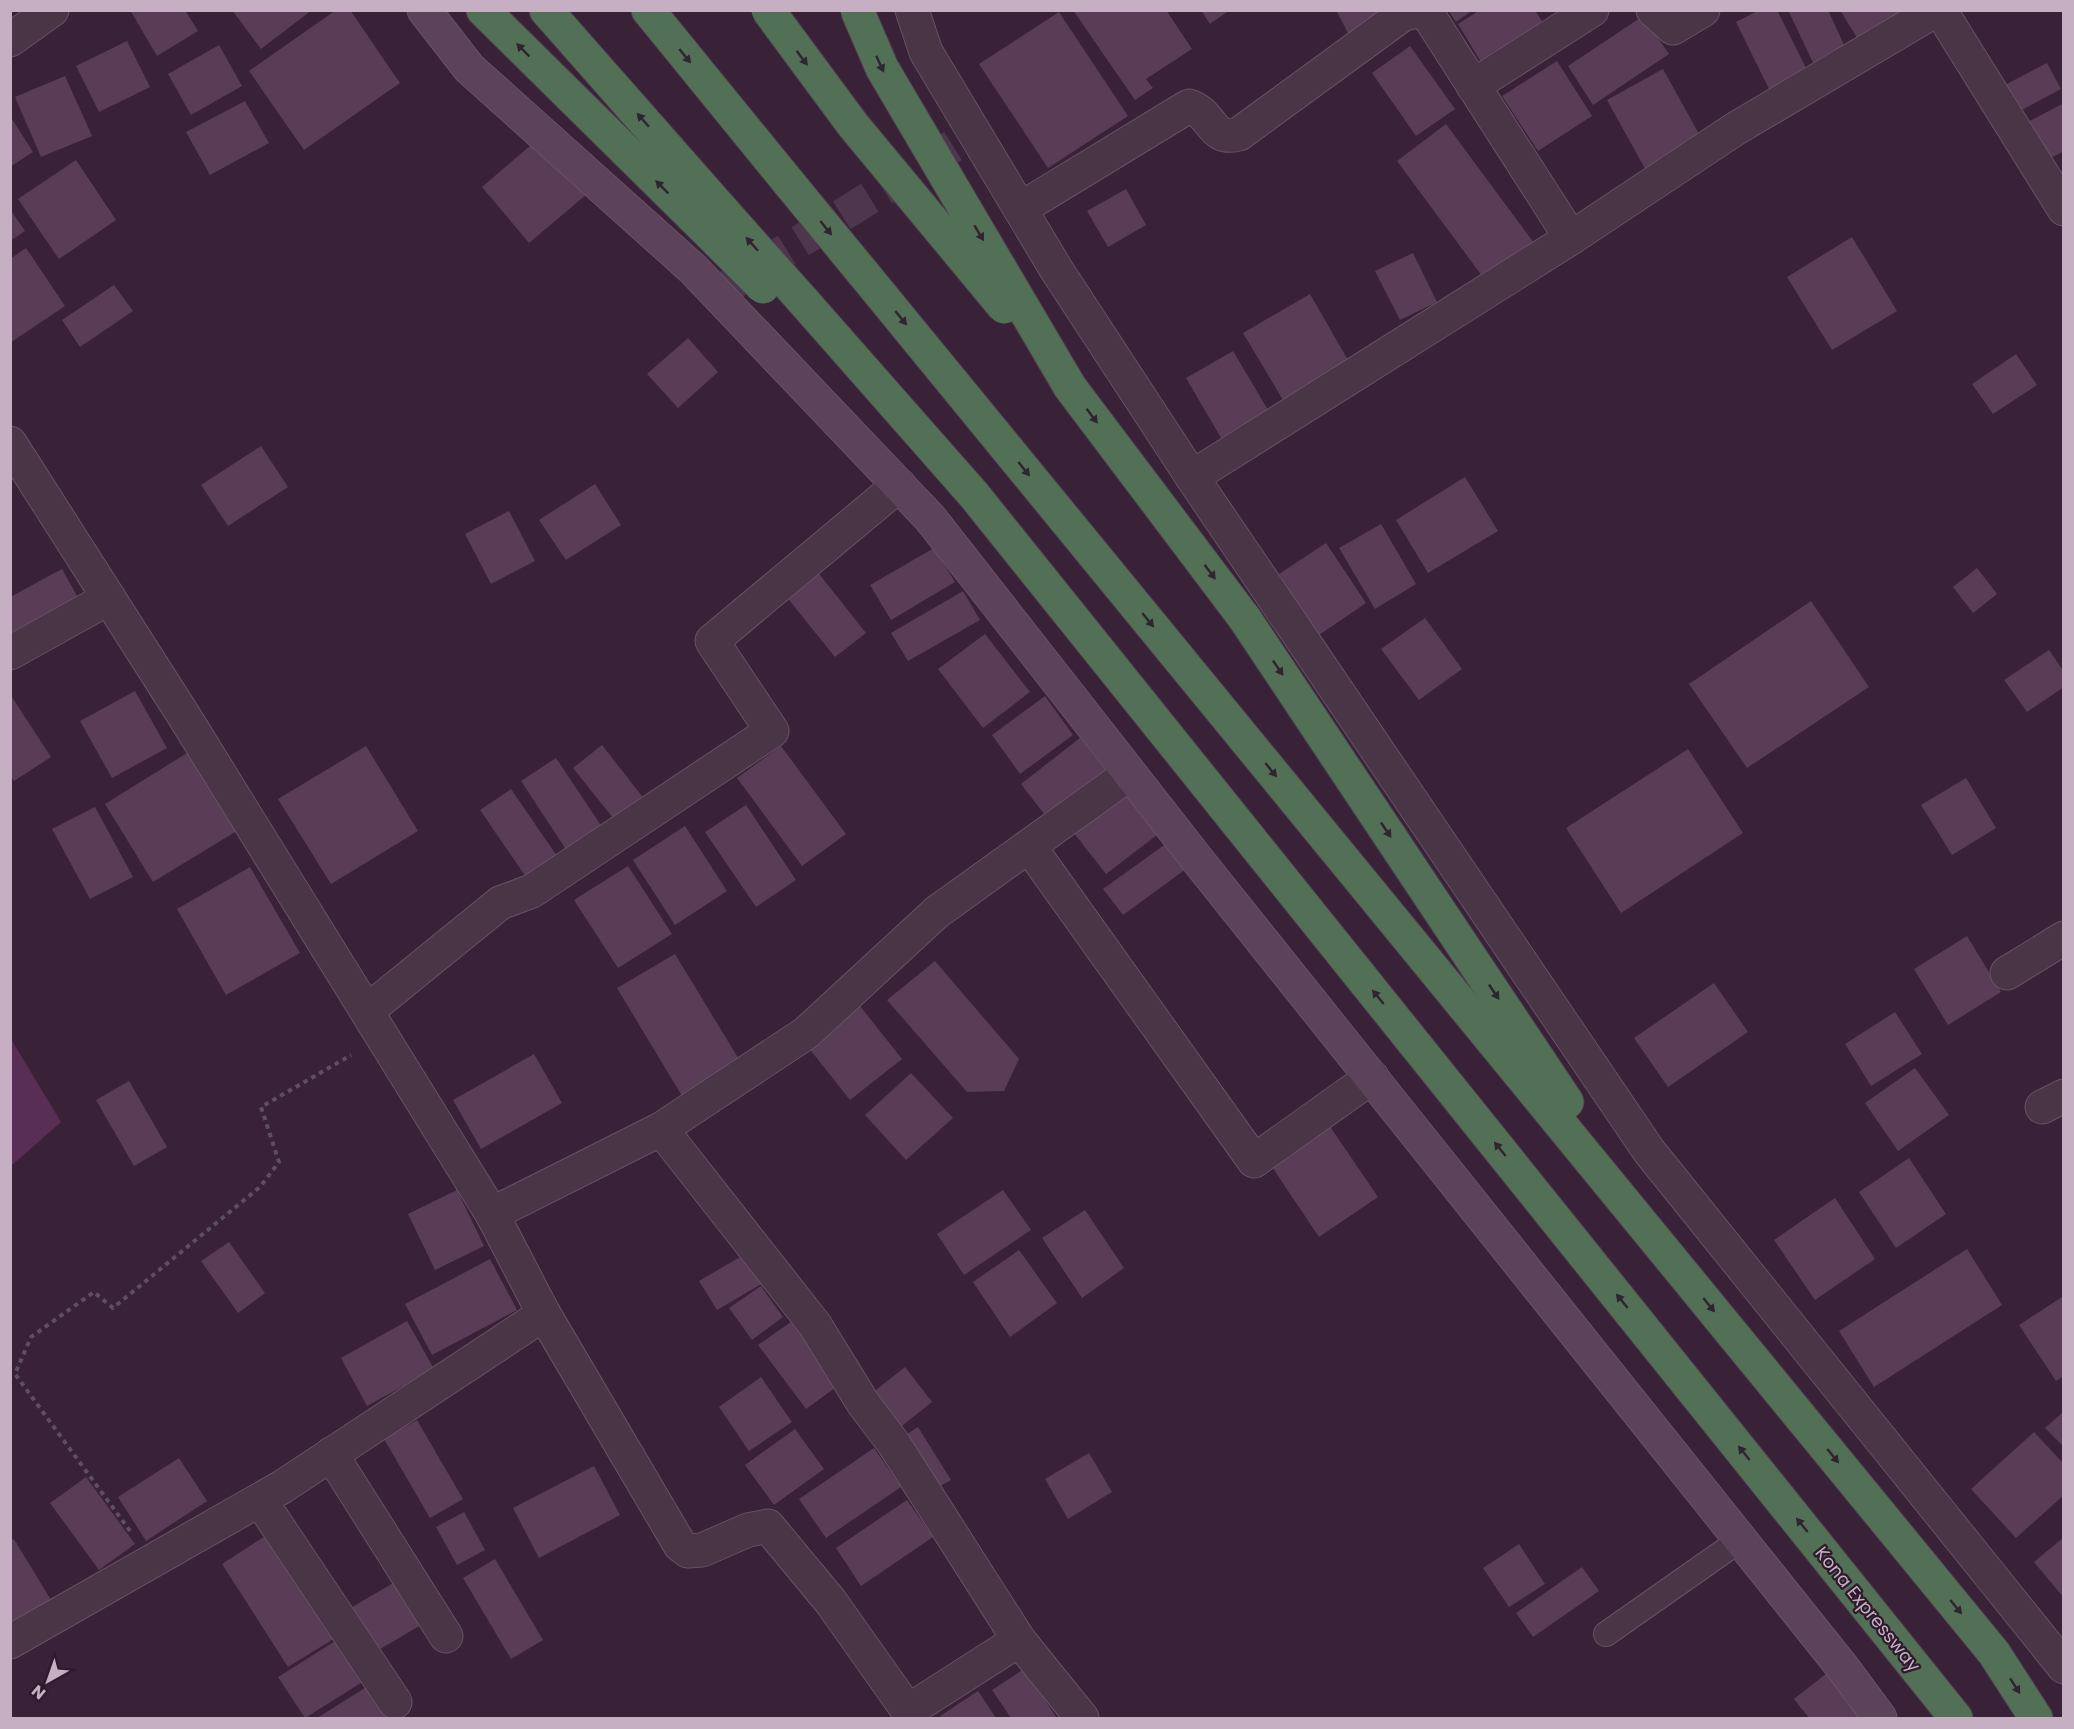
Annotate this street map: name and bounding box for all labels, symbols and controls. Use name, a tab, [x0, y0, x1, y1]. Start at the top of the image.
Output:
one-way arrow	[515, 43, 530, 57]
one-way arrow	[679, 48, 692, 64]
one-way arrow	[796, 50, 808, 65]
one-way arrow	[876, 56, 885, 73]
one-way arrow	[637, 113, 650, 128]
one-way arrow	[655, 180, 669, 194]
one-way arrow	[820, 220, 833, 236]
one-way arrow	[973, 224, 983, 241]
one-way arrow	[746, 237, 759, 252]
one-way arrow	[894, 310, 907, 326]
one-way arrow	[1086, 408, 1098, 424]
one-way arrow	[1017, 461, 1030, 476]
one-way arrow	[1203, 564, 1215, 579]
one-way arrow	[1141, 612, 1153, 627]
one-way arrow	[1272, 659, 1283, 676]
one-way arrow	[1265, 763, 1277, 778]
one-way arrow	[1380, 822, 1391, 838]
one-way arrow	[1488, 984, 1499, 1000]
one-way arrow	[1372, 990, 1384, 1005]
one-way arrow	[1494, 1142, 1506, 1157]
one-way arrow	[1616, 1294, 1629, 1309]
one-way arrow	[1703, 1297, 1716, 1313]
one-way arrow	[1739, 1446, 1751, 1461]
one-way arrow	[1826, 1448, 1838, 1463]
one-way arrow	[1795, 1517, 1808, 1533]
street label: Kona Expressway	[1810, 1541, 1926, 1677]
one-way arrow	[1950, 1599, 1962, 1614]
north arrow	[18, 1651, 78, 1711]
one-way arrow	[2010, 1678, 2021, 1694]
text: N	[27, 1679, 51, 1705]

